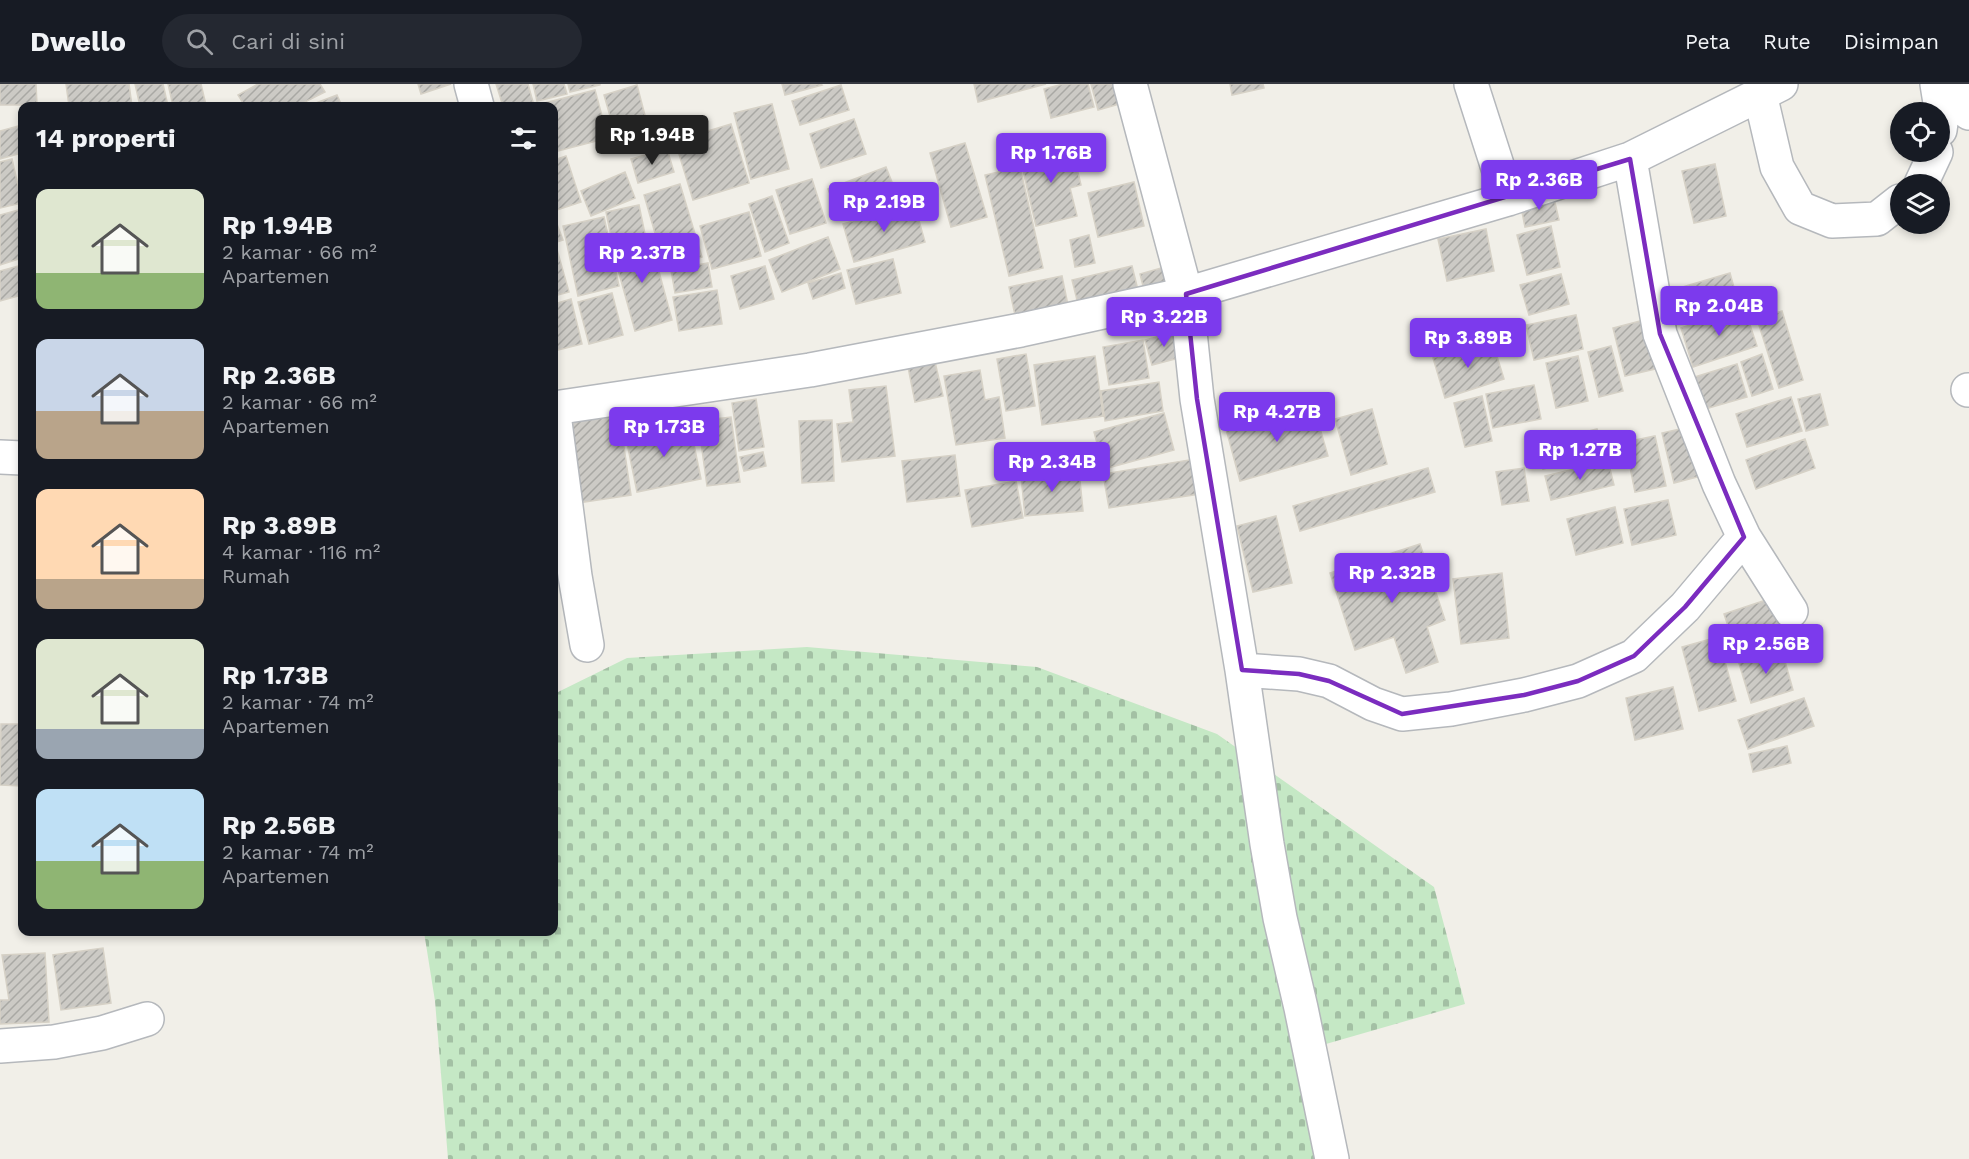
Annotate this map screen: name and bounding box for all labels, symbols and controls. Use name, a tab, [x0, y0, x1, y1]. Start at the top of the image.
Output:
search box	[162, 14, 582, 68]
text: Dwello	[30, 25, 126, 58]
icon: search	[183, 25, 216, 58]
text: Cari di sini	[231, 29, 345, 54]
text: Peta	[1685, 29, 1730, 54]
text: Rute	[1763, 29, 1811, 54]
text: Disimpan	[1844, 29, 1939, 54]
map controls	[1890, 102, 1950, 234]
button: locate	[1890, 102, 1950, 162]
pin: Rp 1.94B	[590, 115, 714, 166]
icon: filters	[507, 122, 540, 155]
text: Rp 1.94B	[609, 122, 695, 146]
text: 14 properti	[36, 123, 175, 153]
pin: Rp 1.76B	[989, 133, 1113, 184]
text: Rp 1.76B	[1010, 140, 1092, 164]
pin: Rp 2.36B	[1477, 160, 1601, 211]
text: Rp 2.36B	[1495, 167, 1583, 191]
button: layers	[1890, 174, 1950, 234]
pin: Rp 2.19B	[822, 182, 946, 233]
text: Rp 2.19B	[843, 189, 925, 213]
text: Rp 1.94B	[222, 210, 333, 240]
icon: home	[84, 213, 156, 285]
pin: Rp 2.37B	[580, 233, 704, 284]
text: 2 kamar · 66 m²	[222, 240, 377, 264]
text: Rp 2.37B	[599, 240, 685, 264]
text: Apartemen	[222, 264, 330, 288]
pin: Rp 2.04B	[1657, 286, 1781, 337]
text: Rp 2.04B	[1674, 293, 1764, 317]
pin: Rp 3.22B	[1102, 297, 1226, 348]
text: Rp 3.22B	[1120, 304, 1208, 328]
pin: Rp 3.89B	[1406, 318, 1530, 369]
text: Rp 3.89B	[1424, 325, 1512, 349]
text: Rp 2.36B	[222, 360, 336, 390]
icon: home	[84, 363, 156, 435]
text: 2 kamar · 66 m²	[222, 390, 377, 414]
pin: Rp 4.27B	[1215, 392, 1339, 443]
text: Rp 4.27B	[1233, 399, 1321, 423]
pin: Rp 1.73B	[602, 407, 726, 458]
text: Apartemen	[222, 414, 330, 438]
text: Rp 1.73B	[623, 414, 705, 438]
pin: Rp 1.27B	[1518, 430, 1642, 481]
text: Rp 1.27B	[1538, 437, 1622, 461]
pin: Rp 2.34B	[990, 442, 1114, 493]
text: Rp 2.34B	[1008, 449, 1096, 473]
text: Rp 3.89B	[222, 510, 337, 540]
icon: home	[84, 513, 156, 585]
text: 4 kamar · 116 m²	[222, 540, 380, 564]
pin: Rp 2.32B	[1330, 553, 1454, 604]
text: Rp 2.32B	[1348, 560, 1436, 584]
text: Rumah	[222, 564, 290, 588]
pin: Rp 2.56B	[1704, 624, 1828, 675]
text: Rp 2.56B	[1722, 631, 1810, 655]
text: Rp 1.73B	[222, 660, 328, 690]
icon: home	[84, 663, 156, 735]
text: 2 kamar · 74 m²	[222, 690, 374, 714]
text: Apartemen	[222, 714, 330, 738]
text: Rp 2.56B	[222, 810, 336, 840]
icon: home	[84, 813, 156, 885]
text: 2 kamar · 74 m²	[222, 840, 374, 864]
text: Apartemen	[222, 864, 330, 888]

